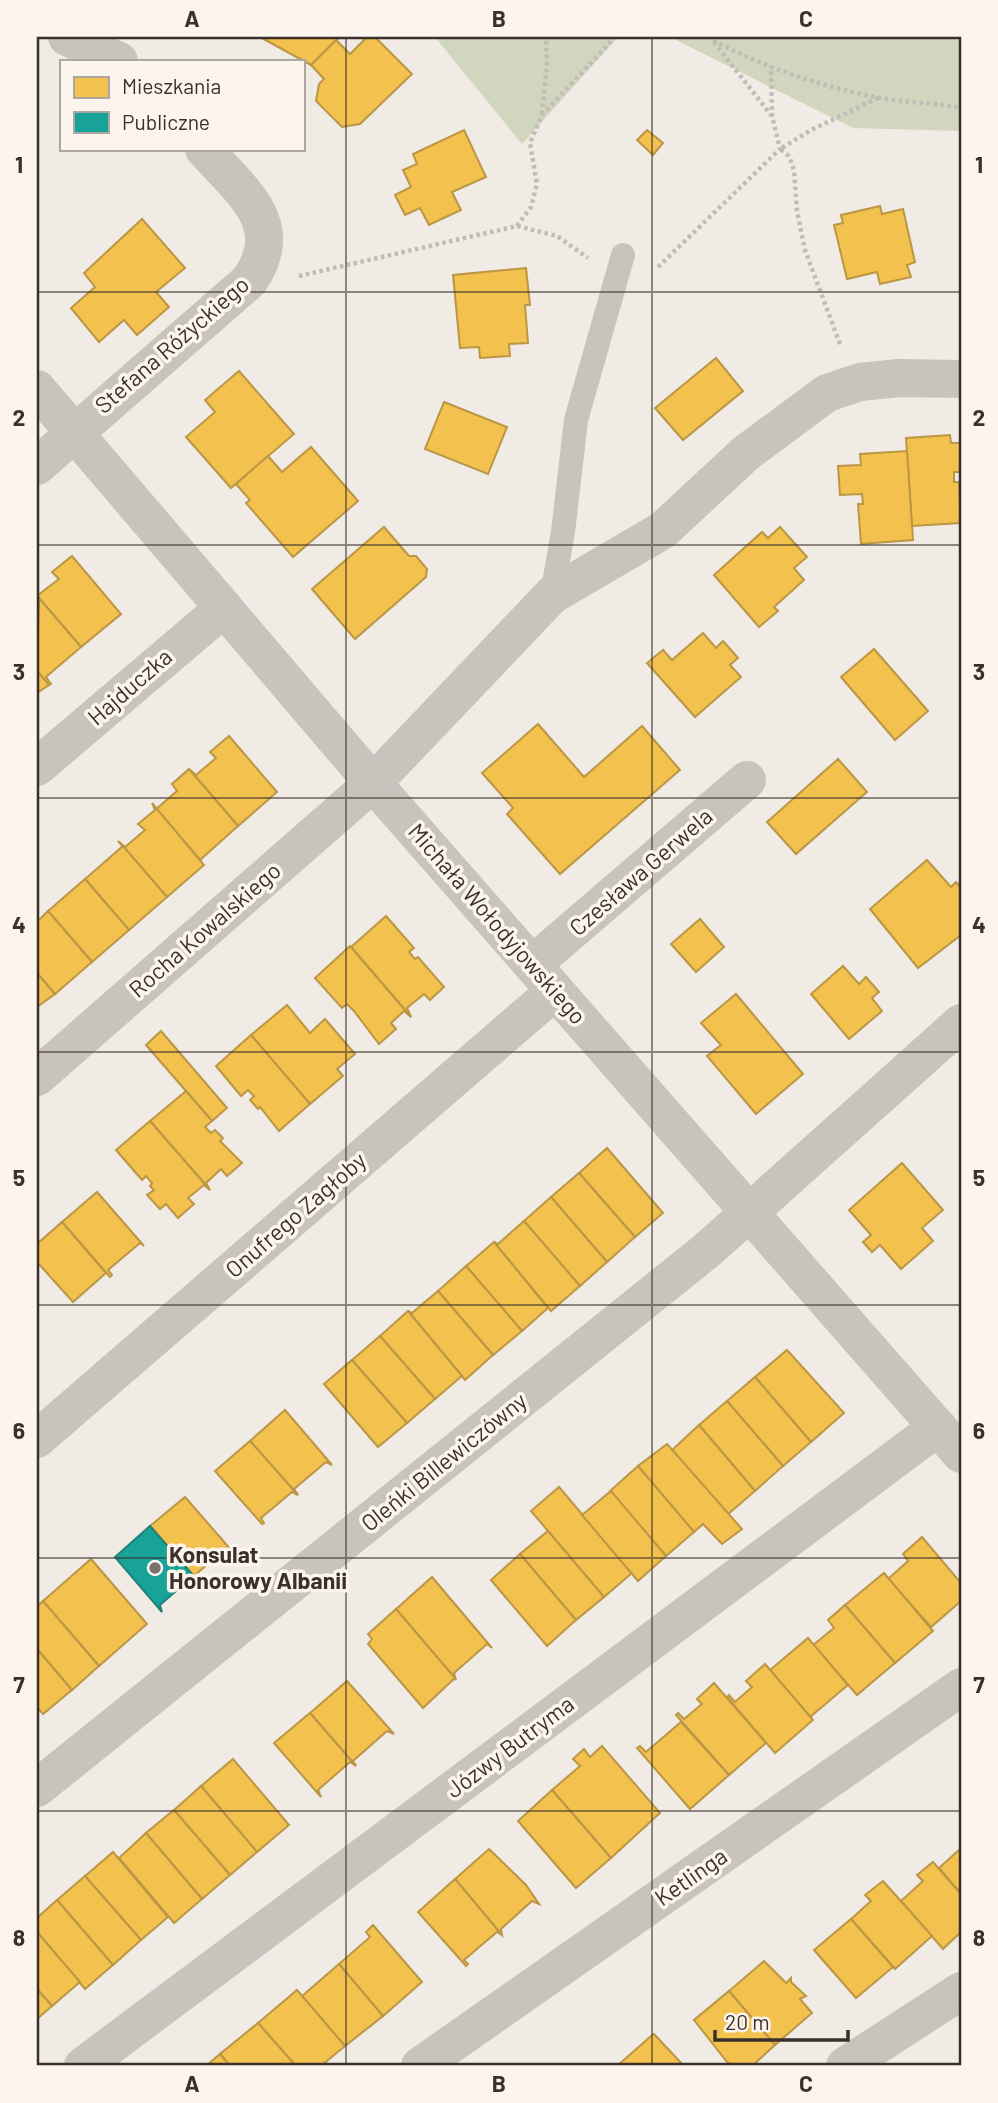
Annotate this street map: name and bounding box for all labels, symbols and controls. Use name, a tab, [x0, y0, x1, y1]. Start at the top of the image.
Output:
text: A	[184, 4, 200, 32]
text: B	[492, 4, 506, 32]
text: C	[799, 4, 813, 32]
legend	[60, 60, 304, 150]
text: Mieszkania	[122, 73, 221, 98]
text: Publiczne	[122, 109, 210, 134]
text: 1	[15, 150, 23, 178]
text: 1	[975, 150, 983, 178]
street label: Stefana Różyckiego	[89, 270, 254, 419]
text: 2	[13, 403, 25, 431]
text: 2	[973, 403, 985, 431]
street label: Hajduczka	[81, 642, 177, 730]
text: 3	[13, 657, 25, 685]
text: 3	[973, 657, 985, 685]
street label: Czesława Gerwela	[563, 802, 718, 941]
street label: Michała Wołodyjowskiego	[403, 817, 593, 1029]
street label: Rocha Kowalskiego	[123, 856, 286, 1003]
text: 4	[12, 910, 26, 938]
text: 4	[972, 910, 986, 938]
street label: Onufrego Zagłoby	[219, 1145, 372, 1283]
text: 5	[13, 1163, 25, 1191]
text: 5	[973, 1163, 985, 1191]
street label: Oleńki Billewiczówny	[355, 1386, 532, 1537]
text: 6	[13, 1416, 25, 1444]
text: 6	[973, 1416, 985, 1444]
place label: Konsulat Honorowy Albanii	[169, 1540, 347, 1594]
marker: Konsulat Honorowy Albanii	[147, 1560, 163, 1576]
text: 7	[13, 1670, 25, 1698]
text: 7	[973, 1670, 985, 1698]
street label: Józwy Butryma	[440, 1689, 579, 1803]
street label: Ketlinga	[649, 1841, 732, 1911]
text: 8	[13, 1923, 25, 1951]
text: 8	[973, 1923, 985, 1951]
scale bar	[715, 1998, 848, 2042]
text: 20 m	[725, 2009, 770, 2034]
text: A	[184, 2069, 200, 2097]
text: B	[492, 2069, 506, 2097]
text: C	[799, 2069, 813, 2097]

